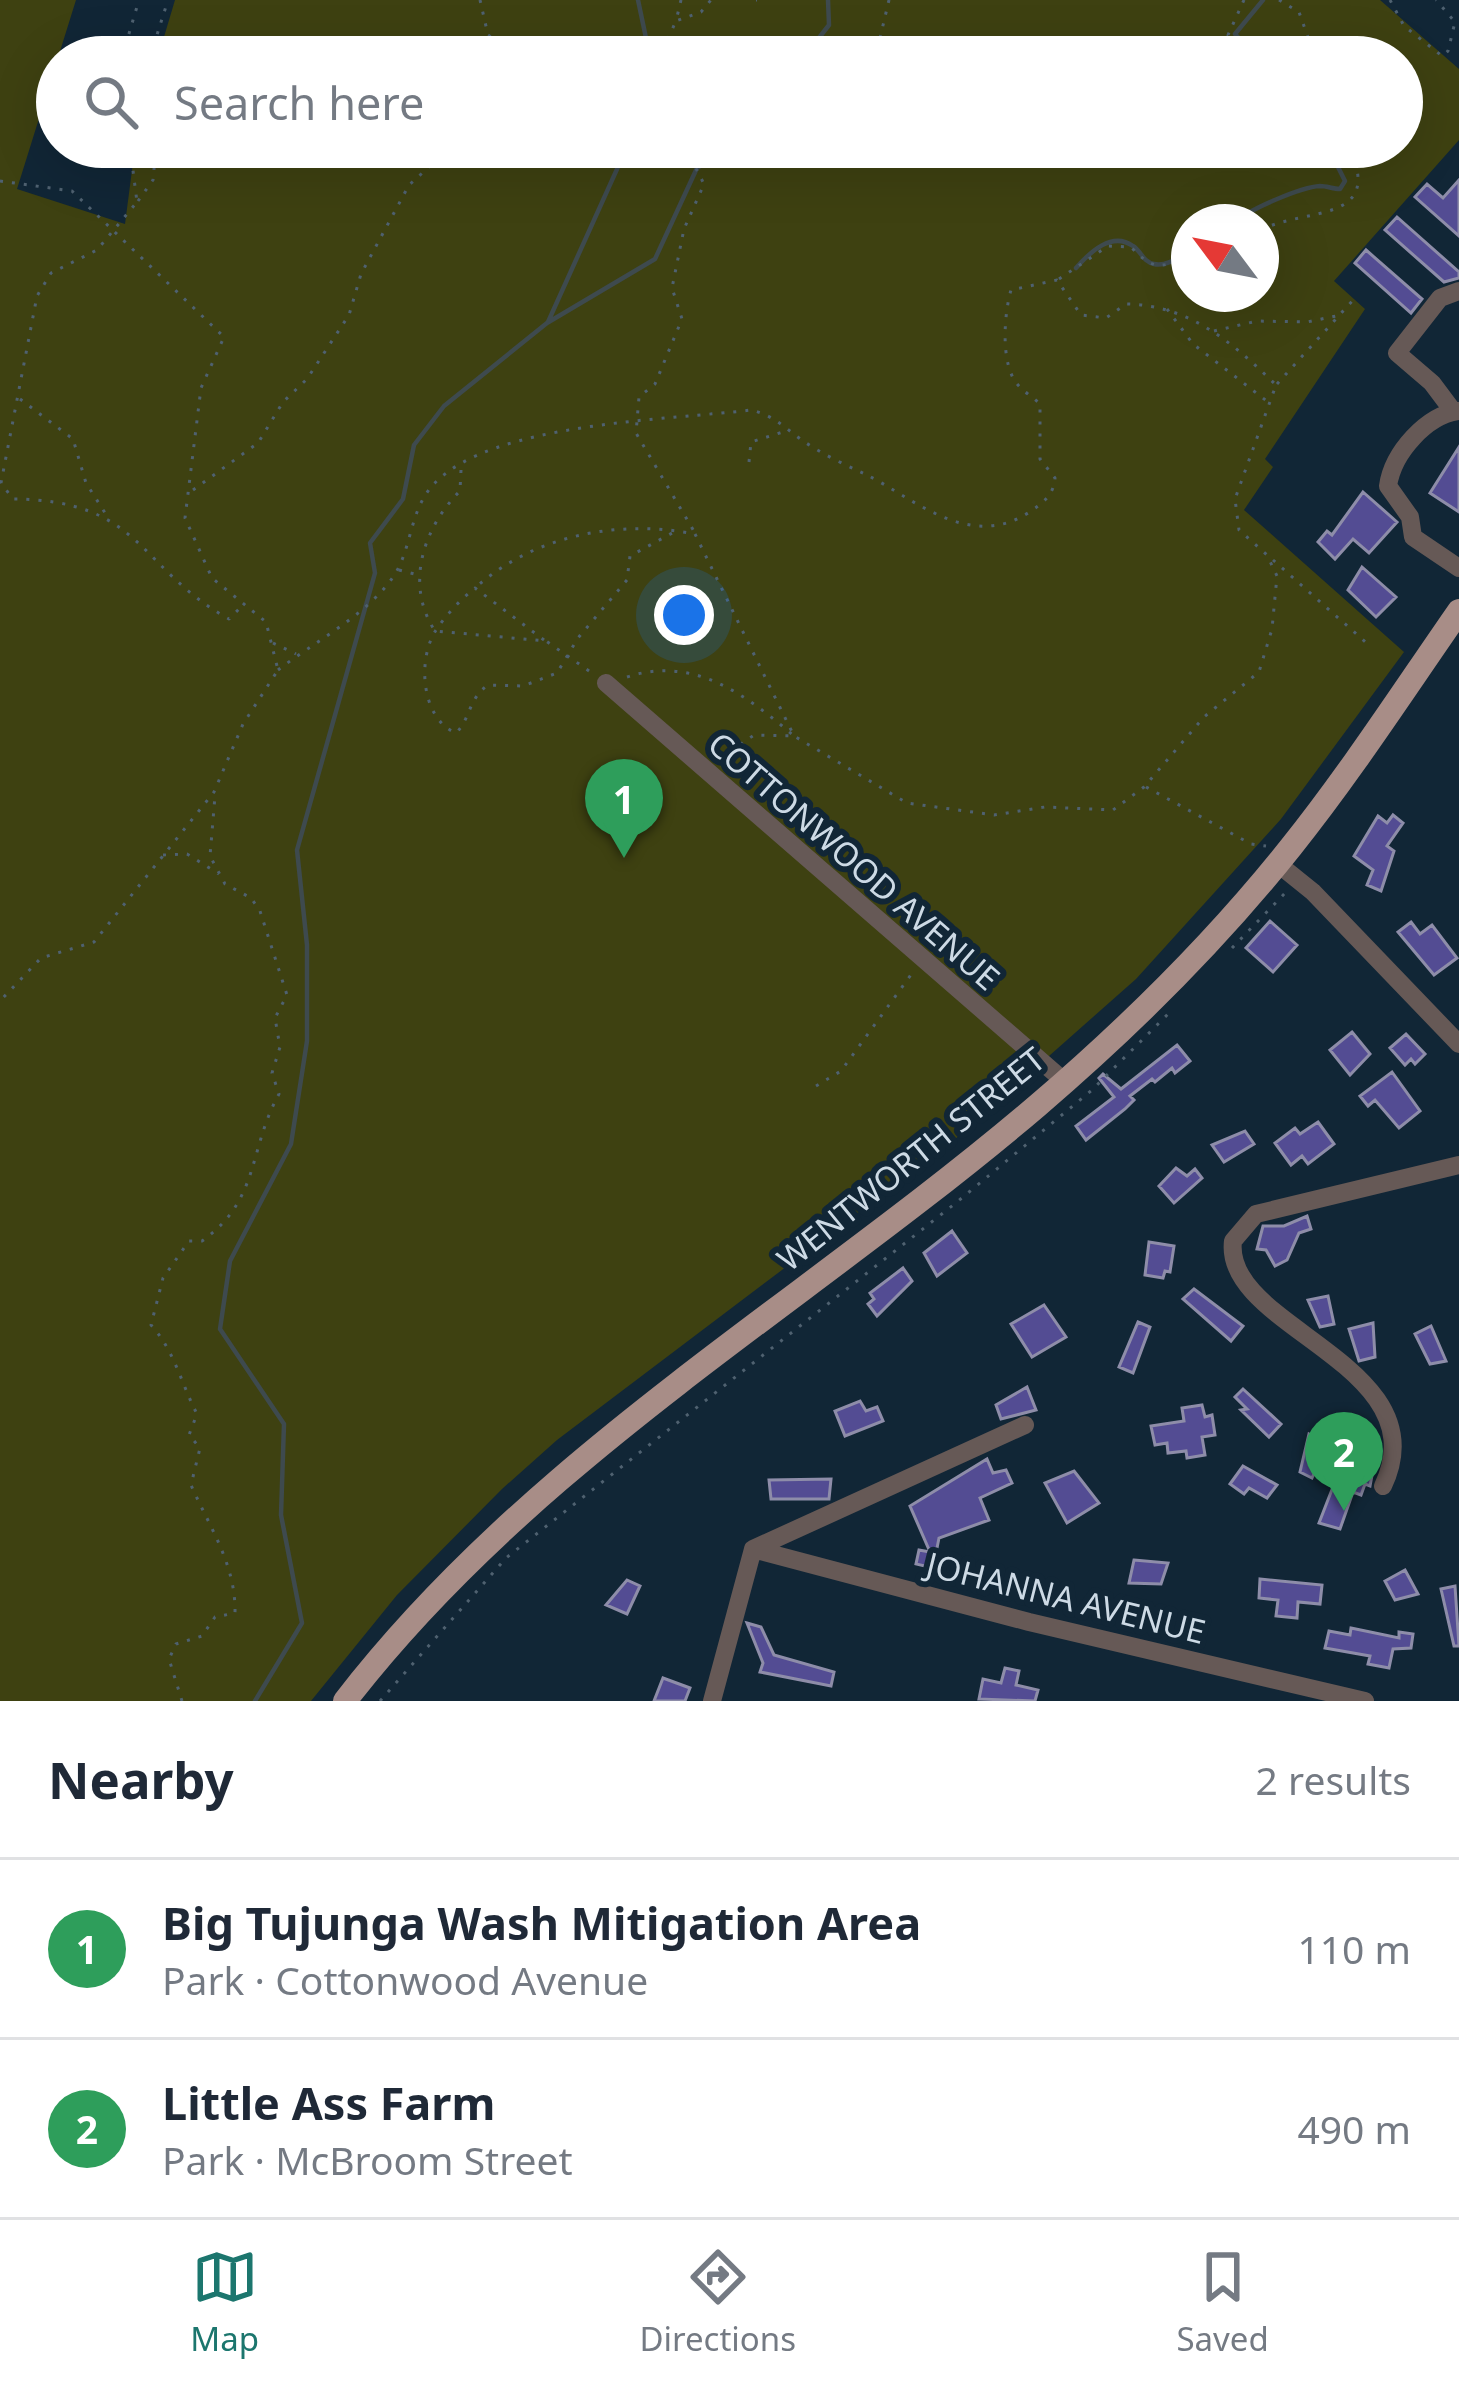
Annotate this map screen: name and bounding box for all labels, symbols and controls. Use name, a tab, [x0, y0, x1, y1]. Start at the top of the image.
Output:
search box	[36, 36, 1423, 168]
icon: search	[78, 69, 144, 135]
text: Search here	[174, 72, 424, 133]
north arrow	[1171, 204, 1279, 312]
your location	[654, 585, 714, 645]
street label: COTTONWOOD AVENUE	[699, 721, 1010, 1000]
pin: 1	[585, 759, 663, 858]
street label: WENTWORTH STREET	[767, 1036, 1054, 1281]
pin: 2	[1305, 1412, 1383, 1511]
street label: JOHANNA AVENUE	[919, 1540, 1210, 1654]
text: Nearby	[48, 1744, 234, 1814]
text: 2 results	[1256, 1753, 1411, 1806]
text: Big Tujunga Wash Mitigation Area	[162, 1892, 921, 1953]
text: 1	[76, 1922, 98, 1975]
text: 110 m	[1297, 1922, 1411, 1975]
text: Park · Cottonwood Avenue	[162, 1953, 648, 2006]
text: Little Ass Farm	[162, 2072, 495, 2133]
text: 2	[76, 2102, 98, 2155]
text: 490 m	[1297, 2102, 1411, 2155]
text: Park · McBroom Street	[162, 2133, 573, 2186]
tab: Map	[190, 2244, 259, 2361]
tab: Directions	[639, 2244, 796, 2361]
tab: Saved	[1176, 2244, 1269, 2361]

